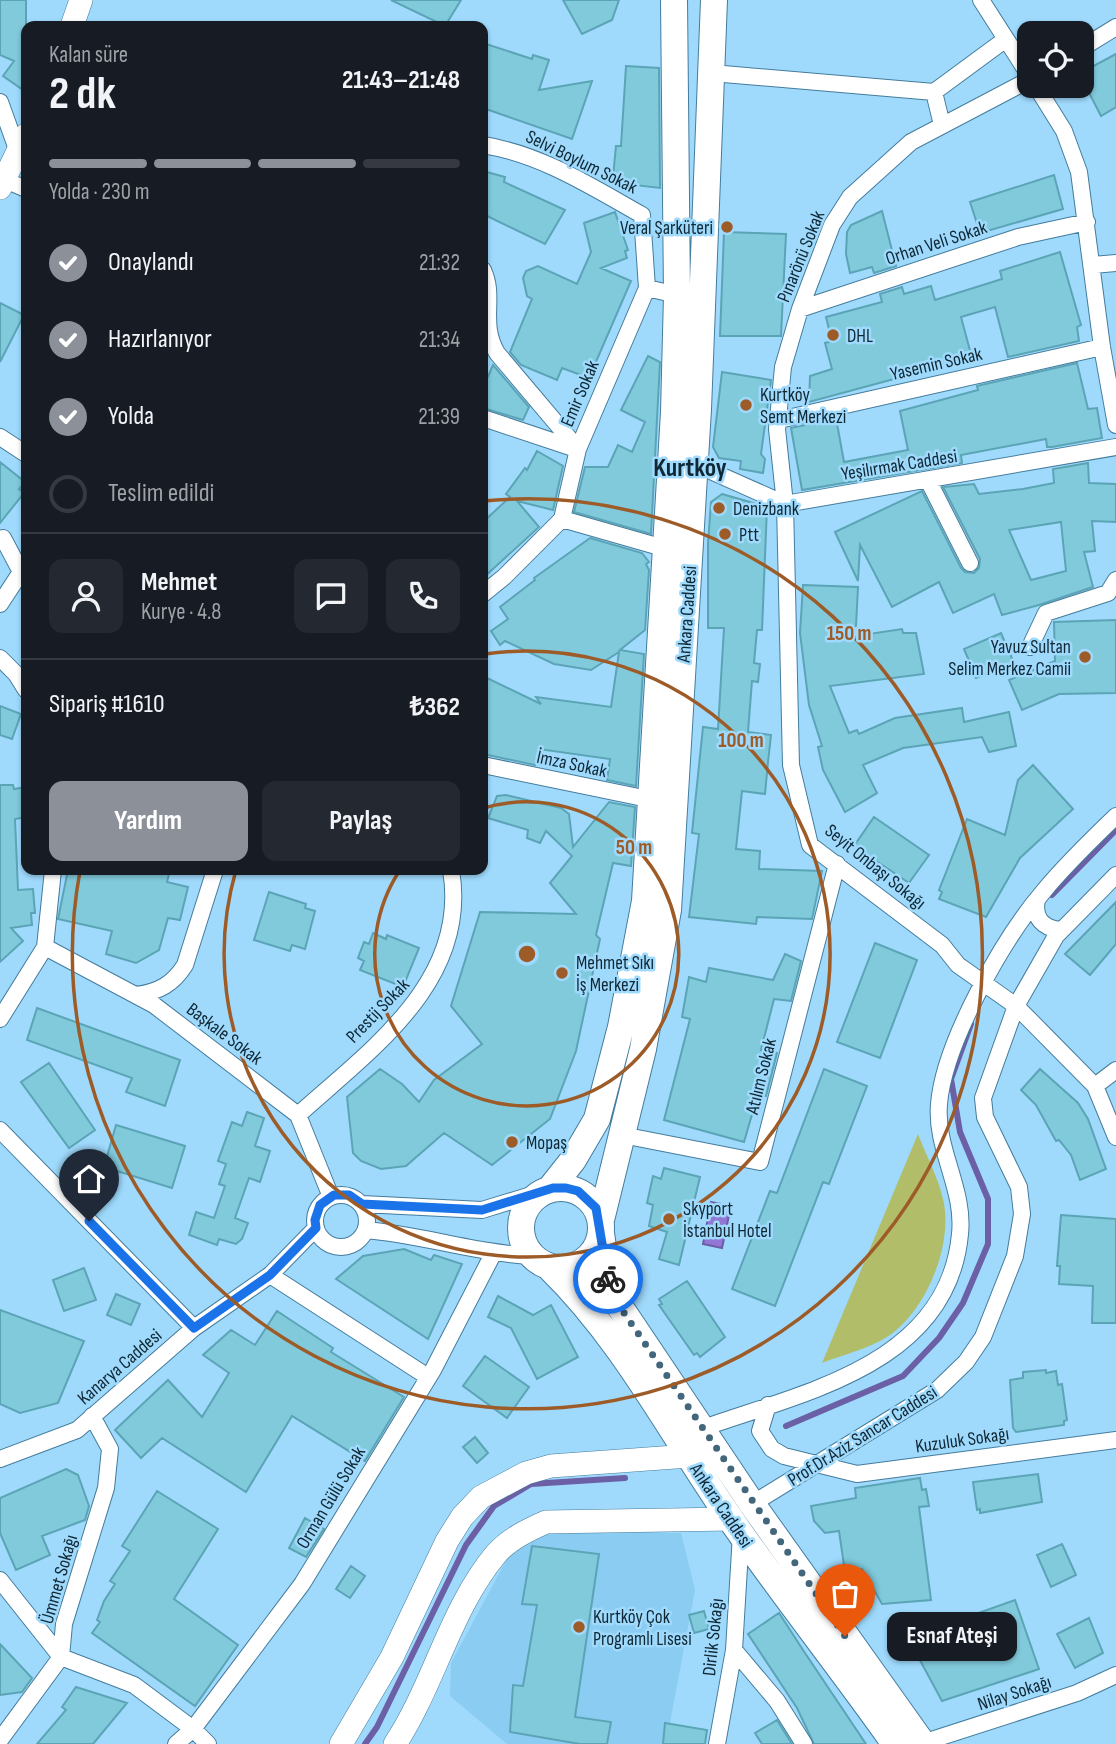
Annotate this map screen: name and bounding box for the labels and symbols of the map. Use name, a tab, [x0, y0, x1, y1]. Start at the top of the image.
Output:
street label: Selvi Boylum Sokak	[522, 125, 642, 200]
street label: Pınarönü Sokak	[773, 207, 830, 306]
street label: Orhan Veli Sokak	[883, 216, 991, 271]
place label: Veral Şarküteri	[620, 217, 713, 240]
marker: Veral Şarküteri	[719, 219, 735, 235]
place label: DHL	[847, 325, 873, 348]
marker: DHL	[825, 327, 841, 343]
street label: Yasemin Sokak	[888, 343, 985, 386]
street label: Emir Sokak	[556, 356, 605, 430]
place label: Kurtköy Semt Merkezi	[760, 384, 846, 429]
marker: Kurtköy Semt Merkezi	[738, 397, 754, 413]
street label: Yeşilırmak Caddesi	[840, 445, 959, 486]
district label: Kurtköy	[653, 453, 727, 484]
place label: Denizbank	[733, 498, 800, 521]
marker: Denizbank	[711, 500, 727, 516]
place label: Ptt	[739, 524, 759, 547]
marker: Ptt	[717, 526, 733, 542]
street label: Ankara Caddesi	[673, 565, 702, 664]
text: 150 m	[827, 621, 871, 646]
place label: Yavuz Sultan Selim Merkez Camii	[948, 636, 1071, 681]
marker: Yavuz Sultan Selim Merkez Camii	[1077, 649, 1093, 665]
text: 100 m	[718, 728, 764, 753]
street label: İmza Sokak	[535, 746, 610, 783]
street label: Seyit Onbaşı Sokağı	[820, 819, 930, 915]
text: 50 m	[616, 835, 652, 860]
centre of rings	[515, 942, 539, 966]
place label: Mehmet Sıkı İş Merkezi	[576, 952, 654, 997]
marker: Mehmet Sıkı İş Merkezi	[554, 965, 570, 981]
street label: Prestij Sokak	[342, 973, 415, 1048]
street label: Başkale Sokak	[182, 998, 267, 1071]
street label: Atılım Sokak	[741, 1035, 782, 1118]
place label: Mopaş	[526, 1132, 567, 1155]
marker: Mopaş	[504, 1134, 520, 1150]
pin	[59, 1149, 119, 1221]
place label: Skyport İstanbul Hotel	[683, 1198, 772, 1243]
marker: Skyport İstanbul Hotel	[661, 1211, 677, 1227]
courier	[573, 1244, 643, 1314]
street label: Kanarya Caddesi	[73, 1324, 167, 1410]
street label: Prof.Dr.Aziz Sancar Caddesi	[784, 1381, 942, 1492]
street label: Kuzuluk Sokağı	[914, 1423, 1011, 1458]
street label: Orman Gülü Sokak	[292, 1442, 371, 1553]
street label: Ankara Caddesi	[684, 1458, 757, 1552]
street label: Ümmet Sokağı	[36, 1532, 83, 1627]
pin	[815, 1564, 875, 1636]
street label: Dirlik Sokağı	[698, 1597, 729, 1677]
place label: Kurtköy Çok Programlı Lisesi	[593, 1606, 692, 1651]
callout: Esnaf Ateşi	[887, 1612, 1016, 1660]
marker: Kurtköy Çok Programlı Lisesi	[571, 1619, 587, 1635]
street label: Nilay Sokağı	[975, 1671, 1054, 1716]

